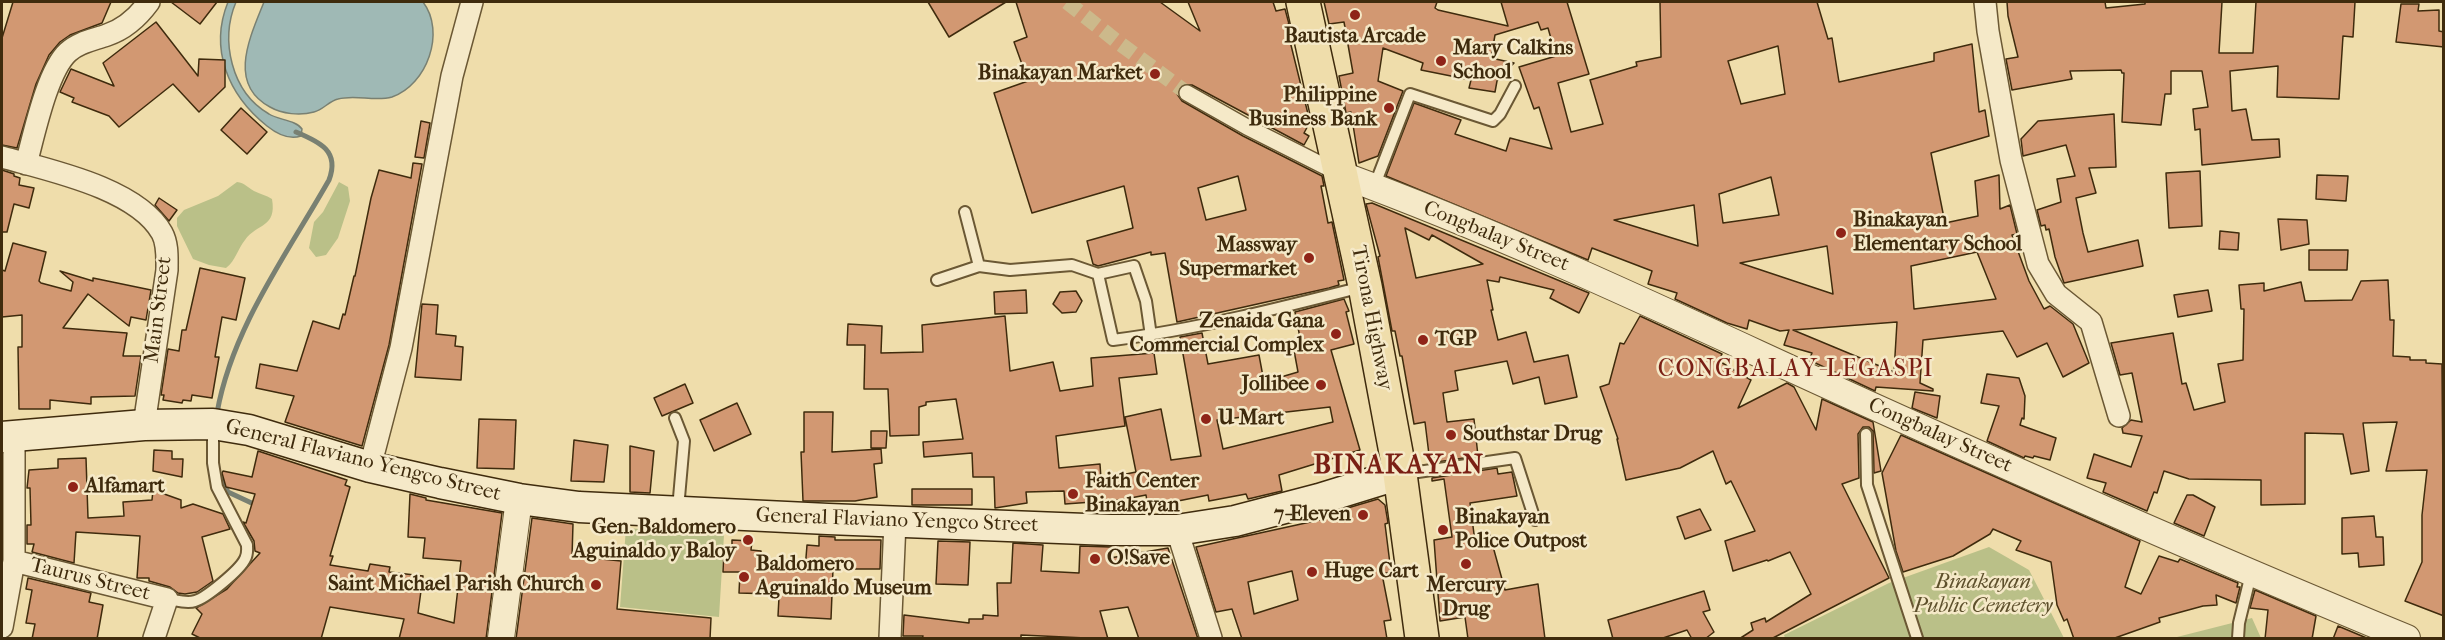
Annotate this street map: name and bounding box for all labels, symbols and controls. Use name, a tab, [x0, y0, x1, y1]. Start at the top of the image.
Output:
marker: Bautista Arcade	[1348, 8, 1362, 22]
place label: Bautista Arcade	[1284, 24, 1426, 50]
place label: Mary Calkins School	[1453, 36, 1573, 86]
marker: Mary Calkins School	[1434, 54, 1448, 68]
place label: Binakayan Market	[978, 61, 1143, 87]
marker: Binakayan Market	[1148, 67, 1162, 81]
place label: Philippine Business Bank	[1249, 83, 1377, 133]
marker: Philippine Business Bank	[1382, 101, 1396, 115]
street label: Congbalay Street	[1419, 196, 1573, 278]
place label: Binakayan Elementary School	[1853, 208, 2022, 258]
marker: Binakayan Elementary School	[1834, 226, 1848, 240]
place label: Massway Supermarket	[1179, 233, 1297, 283]
street label: Tirona Highway	[1345, 243, 1397, 393]
marker: Massway Supermarket	[1302, 251, 1316, 265]
street label: Main Street	[140, 255, 178, 365]
place label: Zenaida Gana Commercial Complex	[1130, 309, 1324, 359]
marker: Zenaida Gana Commercial Complex	[1329, 327, 1343, 341]
place label: TGP	[1435, 327, 1477, 353]
marker: TGP	[1416, 333, 1430, 347]
district label: CONGBALAY-LEGASPI	[1658, 356, 1934, 384]
place label: Jollibee	[1242, 372, 1309, 398]
marker: Jollibee	[1314, 378, 1328, 392]
street label: Congbalay Street	[1864, 393, 2016, 479]
place label: U Mart	[1218, 406, 1284, 432]
marker: U Mart	[1199, 412, 1213, 426]
street label: General Flaviano Yengco Street	[223, 415, 503, 507]
place label: Southstar Drug	[1463, 422, 1602, 448]
marker: Southstar Drug	[1444, 428, 1458, 442]
district label: BINAKAYAN	[1314, 450, 1484, 482]
place label: Faith Center Binakayan	[1085, 469, 1199, 519]
place label: Alfamart	[85, 474, 165, 500]
marker: Alfamart	[66, 480, 80, 494]
marker: Faith Center Binakayan	[1066, 487, 1080, 501]
place label: 7-Eleven	[1274, 502, 1351, 528]
street label: General Flaviano Yengco Street	[755, 503, 1039, 539]
place label: Binakayan Police Outpost	[1455, 505, 1587, 555]
marker: 7-Eleven	[1356, 508, 1370, 522]
place label: Gen. Baldomero Aguinaldo y Baloy	[573, 515, 736, 565]
marker: Binakayan Police Outpost	[1436, 523, 1450, 537]
marker: Gen. Baldomero Aguinaldo y Baloy	[741, 533, 755, 547]
place label: O!Save	[1107, 546, 1170, 572]
place label: Baldomero Aguinaldo Museum	[756, 552, 932, 602]
marker: O!Save	[1088, 552, 1102, 566]
street label: Taurus Street	[28, 553, 152, 607]
marker: Mercury Drug	[1459, 557, 1473, 571]
place label: Huge Cart	[1324, 559, 1419, 585]
marker: Huge Cart	[1305, 565, 1319, 579]
marker: Baldomero Aguinaldo Museum	[737, 570, 751, 584]
park label: Binakayan Public Cemetery	[1913, 570, 2053, 620]
place label: Saint Michael Parish Church	[328, 572, 584, 598]
place label: Mercury Drug	[1426, 573, 1506, 623]
marker: Saint Michael Parish Church	[589, 578, 603, 592]

